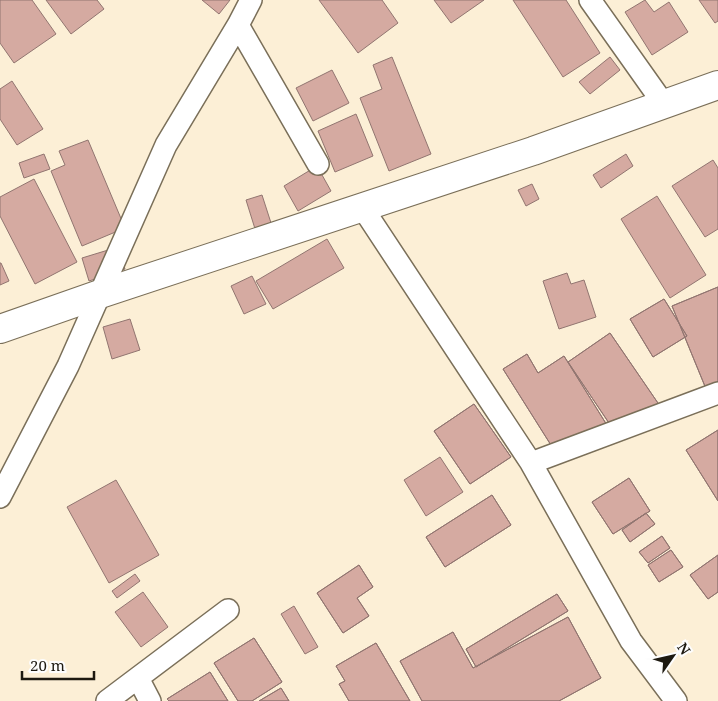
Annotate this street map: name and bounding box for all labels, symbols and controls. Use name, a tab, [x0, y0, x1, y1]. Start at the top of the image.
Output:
north arrow	[648, 631, 698, 681]
text: N	[673, 639, 695, 658]
scale bar	[22, 648, 95, 680]
text: 20 m	[30, 655, 65, 675]

